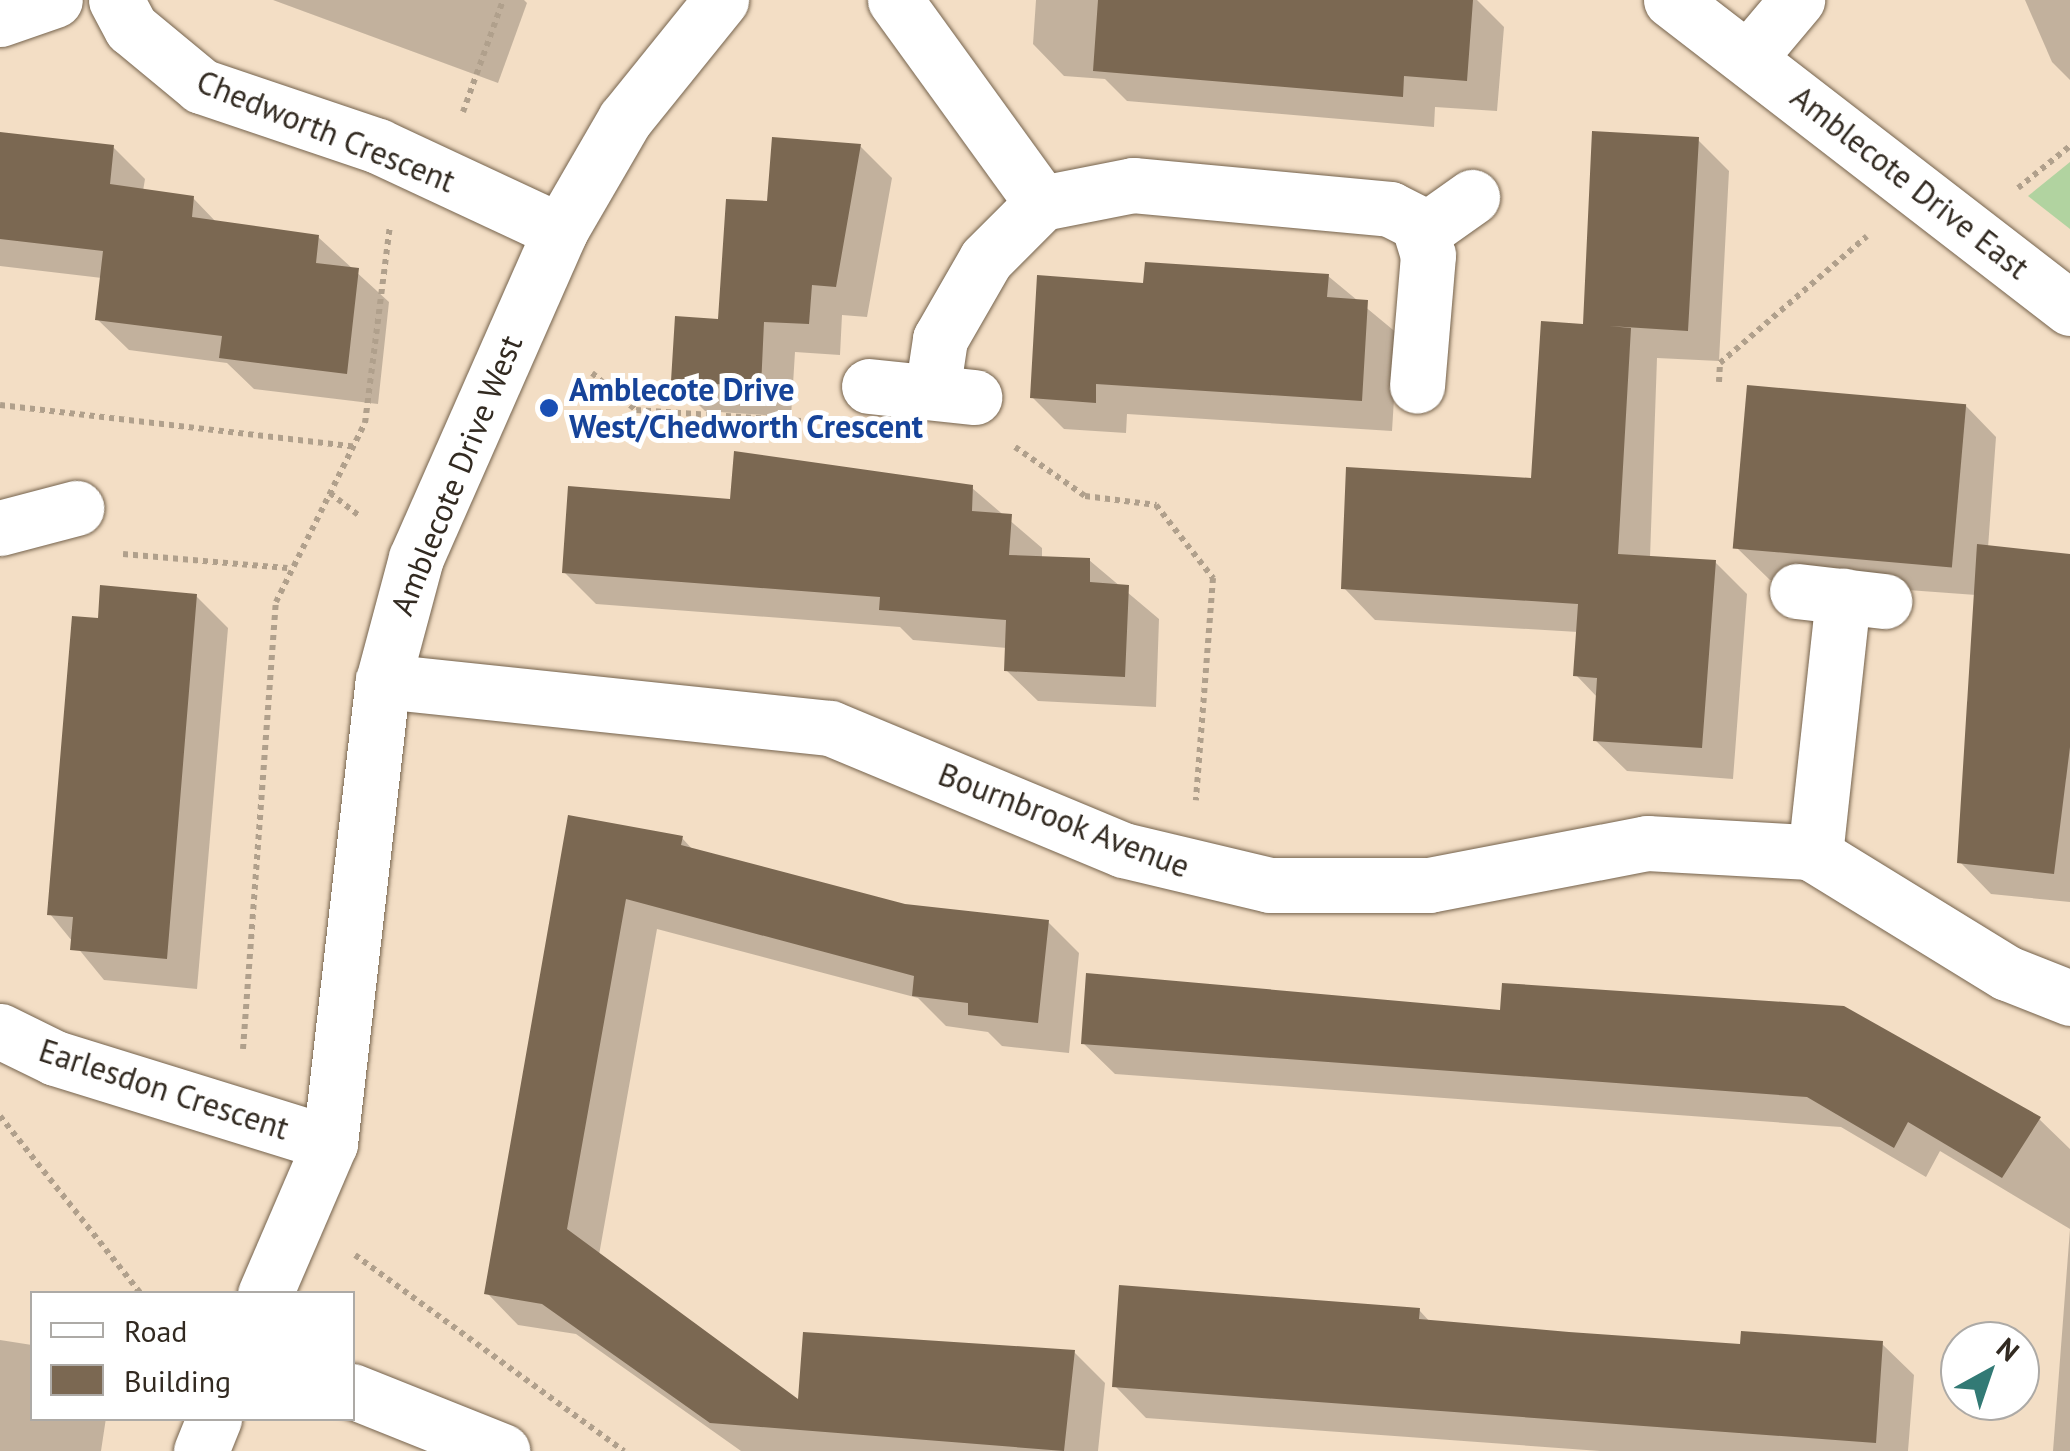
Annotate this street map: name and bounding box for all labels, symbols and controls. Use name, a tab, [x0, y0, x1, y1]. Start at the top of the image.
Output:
street label: Chedworth Crescent	[191, 62, 461, 200]
street label: Amblecote Drive East	[1784, 77, 2036, 287]
street label: Amblecote Drive West	[382, 329, 530, 621]
place label: Amblecote Drive West/Chedworth Crescent	[569, 371, 923, 446]
marker: Amblecote Drive West/Chedworth Crescent	[538, 397, 560, 419]
street label: Bournbrook Avenue	[932, 754, 1196, 886]
street label: Earlesdon Crescent	[34, 1031, 294, 1147]
legend	[30, 1291, 355, 1421]
text: Road	[124, 1311, 188, 1350]
north arrow	[1940, 1321, 2040, 1421]
text: N	[1989, 1329, 2027, 1369]
text: Building	[124, 1361, 231, 1400]

